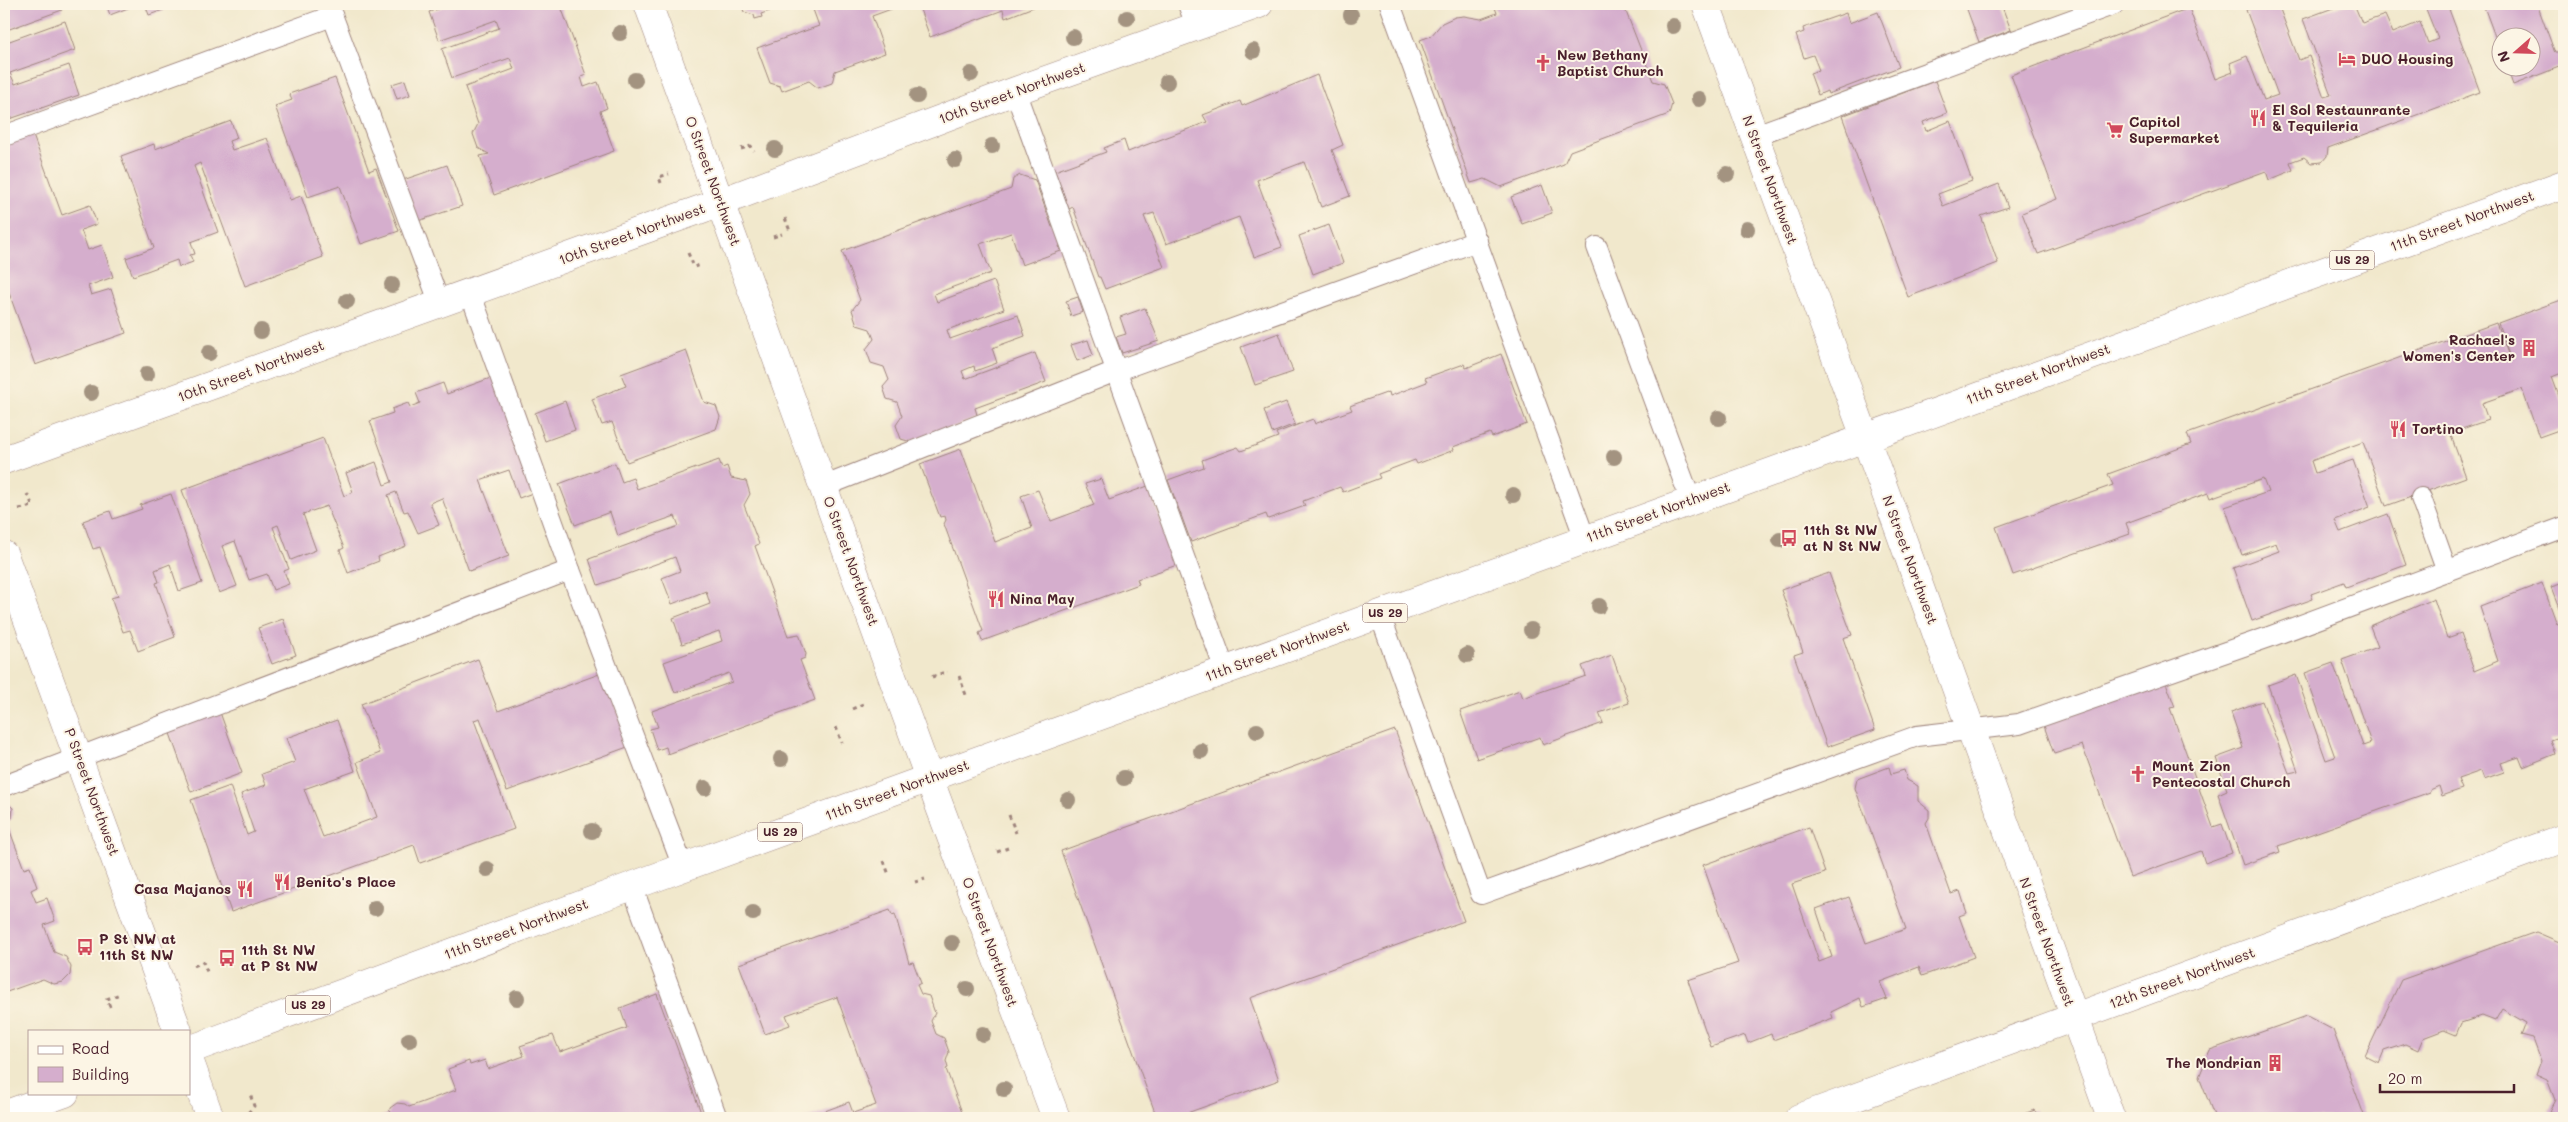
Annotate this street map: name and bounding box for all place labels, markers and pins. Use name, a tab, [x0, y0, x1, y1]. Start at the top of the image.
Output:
place label: New Bethany Baptist Church	[1557, 45, 1663, 80]
hotel icon: DUO Housing	[2337, 49, 2357, 69]
place label: DUO Housing	[2361, 49, 2453, 68]
church icon: New Bethany Baptist Church	[1533, 53, 1553, 73]
place label: El Sol Restaunrante & Tequileria	[2272, 100, 2410, 135]
restaurant icon: El Sol Restaunrante & Tequileria	[2248, 108, 2268, 128]
place label: Capitol Supermarket	[2129, 112, 2219, 147]
supermarket icon: Capitol Supermarket	[2105, 120, 2125, 140]
place label: Rachael's Women's Center	[2403, 330, 2515, 365]
building icon: Rachael's Women's Center	[2519, 338, 2539, 358]
restaurant icon: Tortino	[2388, 419, 2408, 439]
place label: Tortino	[2412, 419, 2464, 438]
place label: 11th St NW at N St NW	[1803, 520, 1881, 555]
bus stop icon: 11th St NW at N St NW	[1779, 528, 1799, 548]
restaurant icon: Nina May	[986, 589, 1006, 609]
place label: Nina May	[1010, 589, 1075, 608]
place label: Mount Zion Pentecostal Church	[2152, 756, 2290, 791]
church icon: Mount Zion Pentecostal Church	[2128, 764, 2148, 784]
restaurant icon: Benito's Place	[272, 872, 292, 892]
place label: Benito's Place	[296, 872, 396, 891]
place label: Casa Majanos	[134, 879, 231, 898]
restaurant icon: Casa Majanos	[235, 879, 255, 899]
place label: P St NW at 11th St NW	[99, 929, 176, 964]
bus stop icon: P St NW at 11th St NW	[75, 937, 95, 957]
place label: 11th St NW at P St NW	[241, 940, 318, 975]
bus stop icon: 11th St NW at P St NW	[217, 948, 237, 968]
place label: The Mondrian	[2166, 1053, 2261, 1072]
building icon: The Mondrian	[2265, 1053, 2285, 1073]

